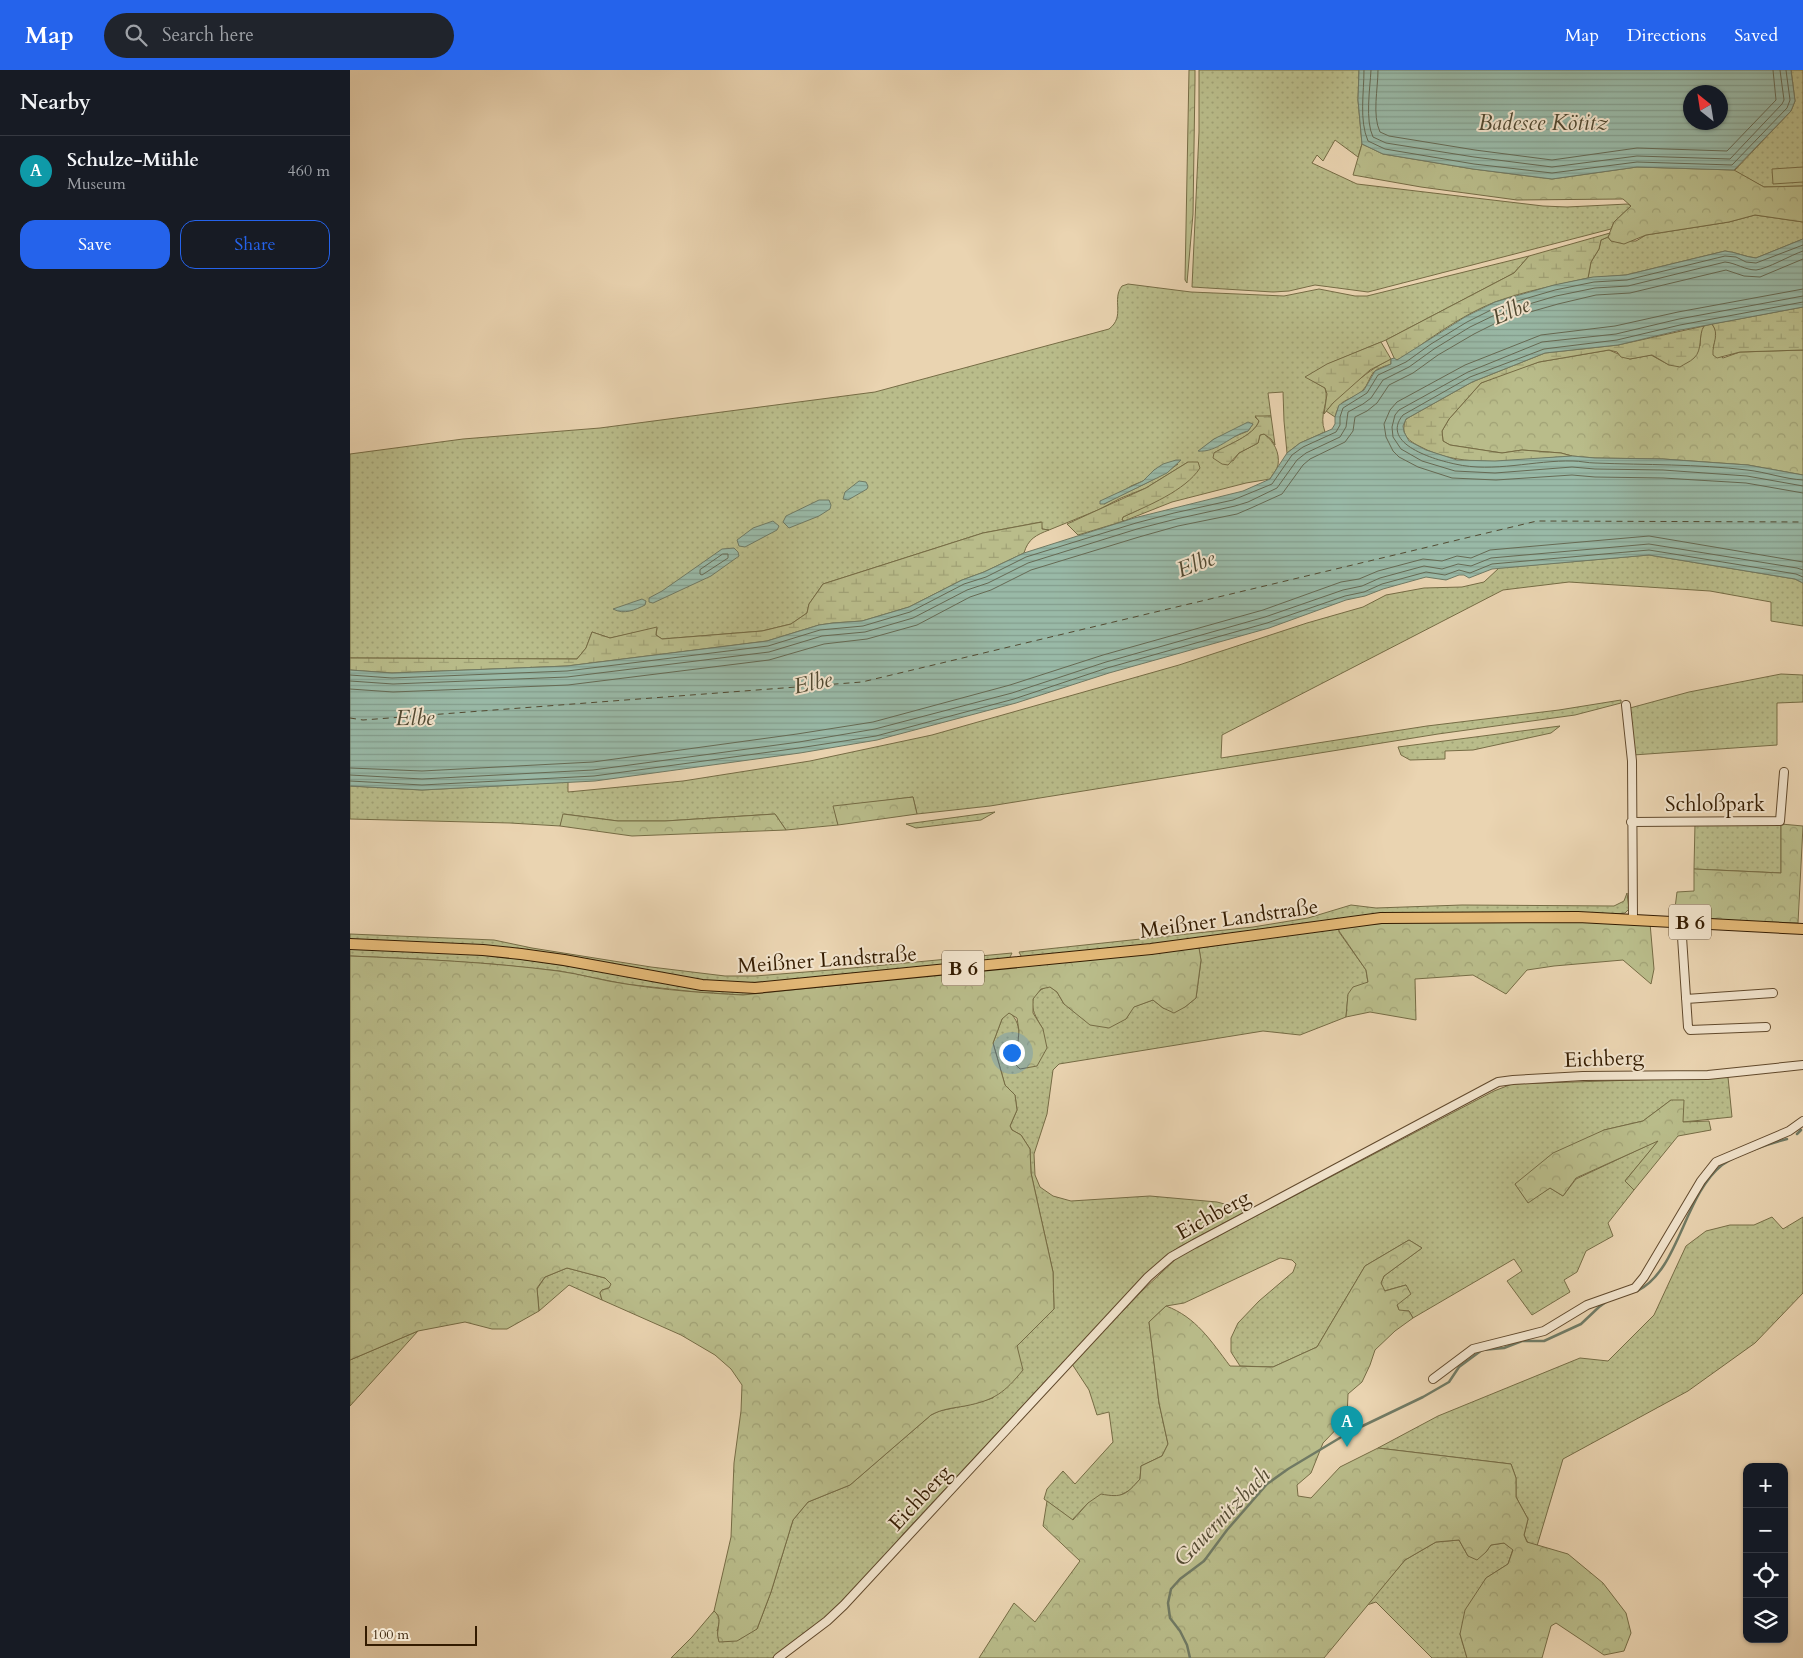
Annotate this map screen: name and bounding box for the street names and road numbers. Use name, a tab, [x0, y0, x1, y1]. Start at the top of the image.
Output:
street label: Schloßpark	[1665, 790, 1766, 819]
street label: Meißner Landstraße	[1138, 892, 1320, 946]
road number: B 6	[1669, 904, 1711, 940]
street label: Meißner Landstraße	[736, 939, 918, 981]
road number: B 6	[942, 950, 984, 986]
street label: Eichberg	[1563, 1043, 1645, 1075]
street label: Eichberg	[1171, 1183, 1255, 1247]
street label: Eichberg	[882, 1459, 958, 1537]

